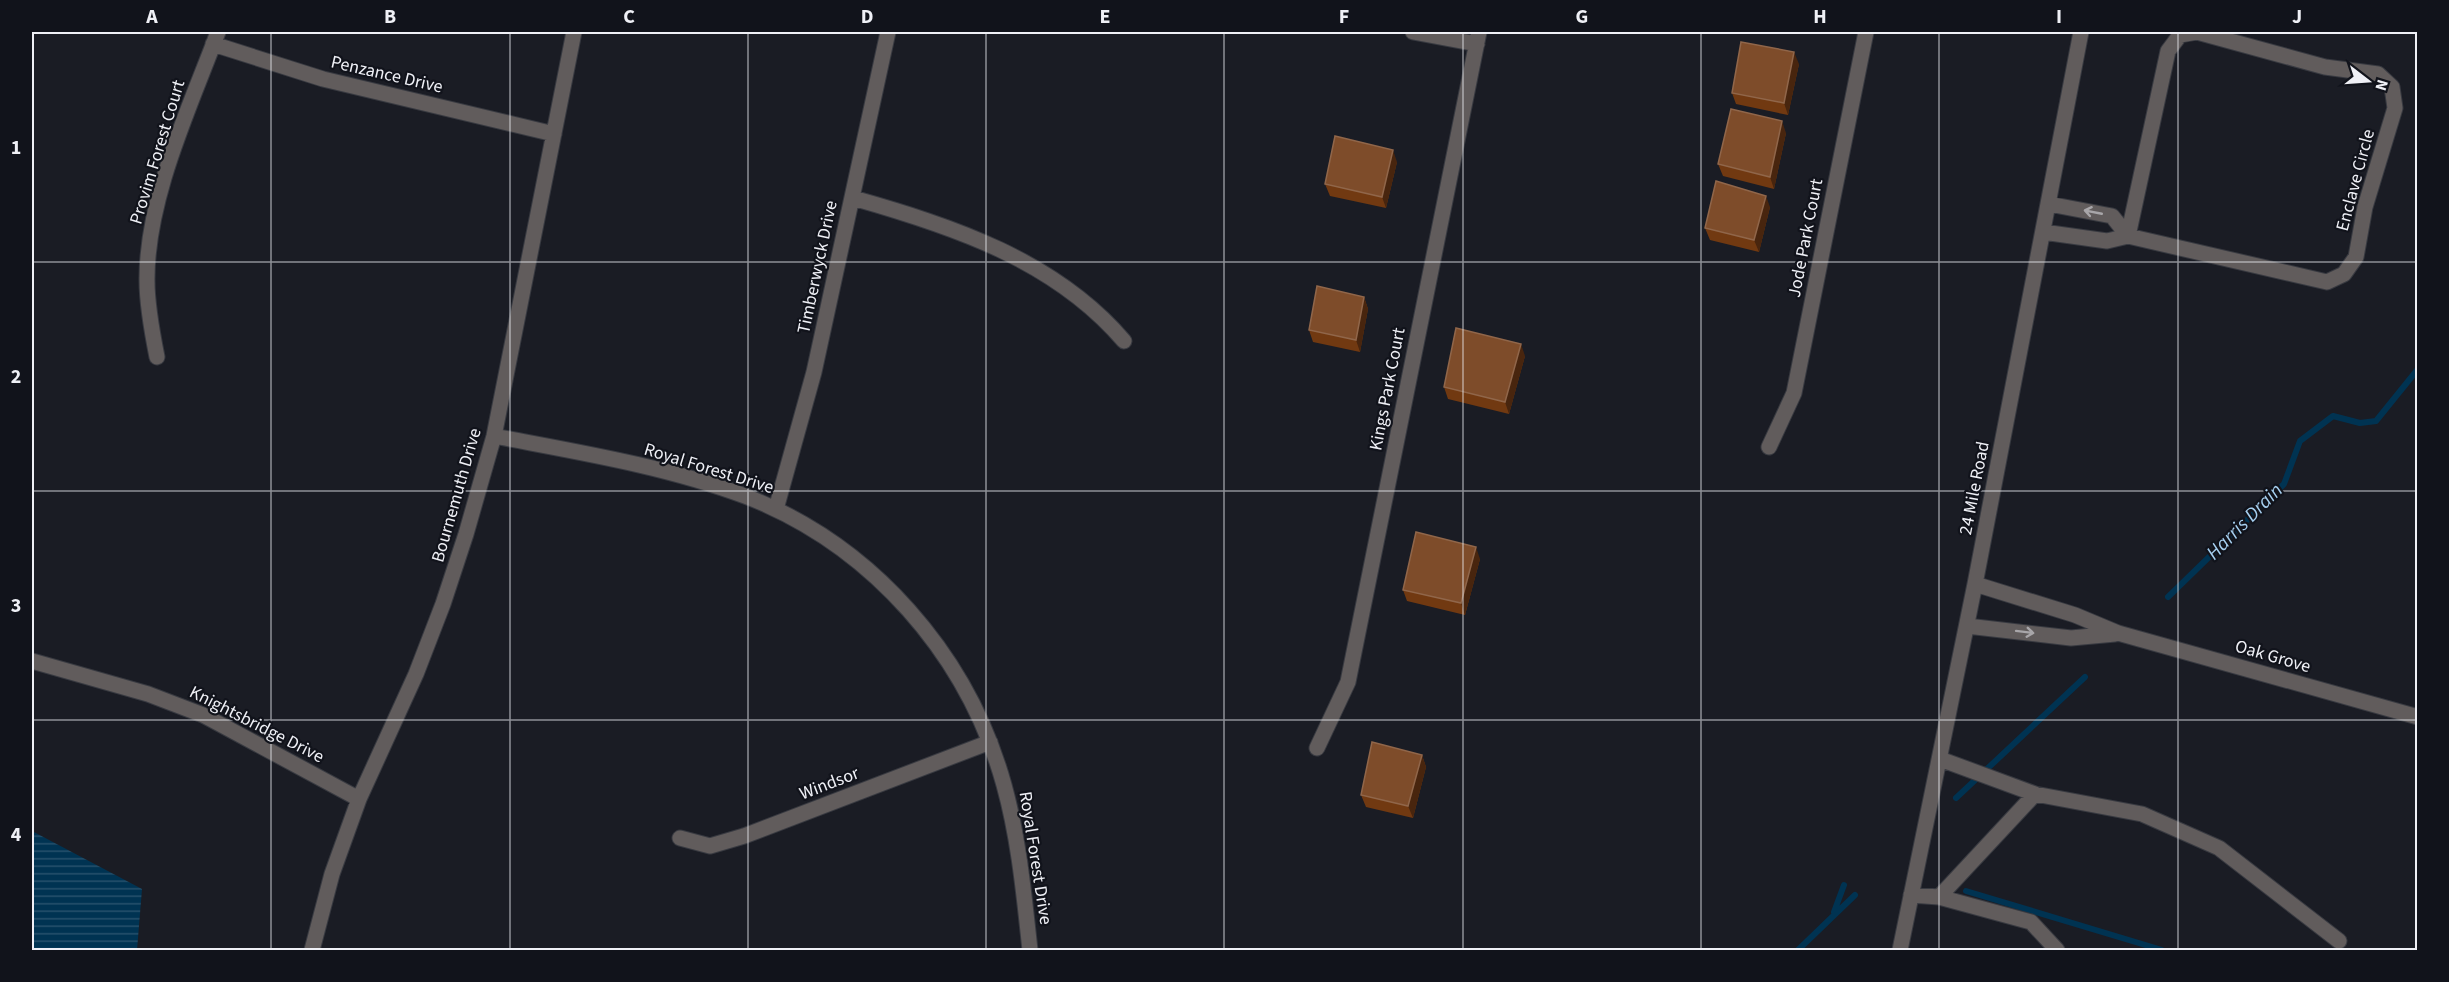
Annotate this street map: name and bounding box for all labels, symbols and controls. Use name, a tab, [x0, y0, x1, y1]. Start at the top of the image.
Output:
text: A	[145, 3, 158, 31]
text: B	[384, 3, 396, 31]
text: C	[623, 3, 635, 31]
text: D	[861, 3, 873, 31]
text: E	[1100, 3, 1110, 31]
text: F	[1339, 3, 1349, 31]
text: G	[1576, 3, 1588, 31]
text: H	[1813, 3, 1827, 31]
text: I	[2056, 3, 2062, 31]
text: J	[2292, 3, 2302, 31]
street label: Penzance Drive	[329, 49, 445, 100]
north arrow	[2338, 51, 2398, 111]
street label: Provim Forest Court	[124, 77, 191, 227]
text: N	[2369, 77, 2393, 93]
street label: Enclave Circle	[2330, 126, 2381, 234]
text: 1	[11, 134, 21, 162]
street label: Jode Park Court	[1782, 177, 1829, 300]
street label: Timberwyck Drive	[791, 198, 844, 336]
one-way arrow	[2084, 206, 2103, 217]
street label: Kings Park Court	[1363, 326, 1412, 453]
text: 2	[11, 363, 21, 391]
street label: Bournemuth Drive	[425, 425, 488, 565]
street label: Royal Forest Drive	[641, 437, 777, 500]
street label: 24 Mile Road	[1953, 439, 1996, 537]
water label: Harris Drain	[2200, 477, 2289, 566]
text: 3	[11, 592, 21, 620]
one-way arrow	[2015, 627, 2034, 638]
street label: Oak Grove	[2232, 634, 2314, 679]
street label: Knightsbridge Drive	[185, 680, 328, 769]
street label: Windsor	[796, 760, 863, 806]
street label: Royal Forest Drive	[1013, 790, 1058, 926]
text: 4	[11, 821, 22, 849]

